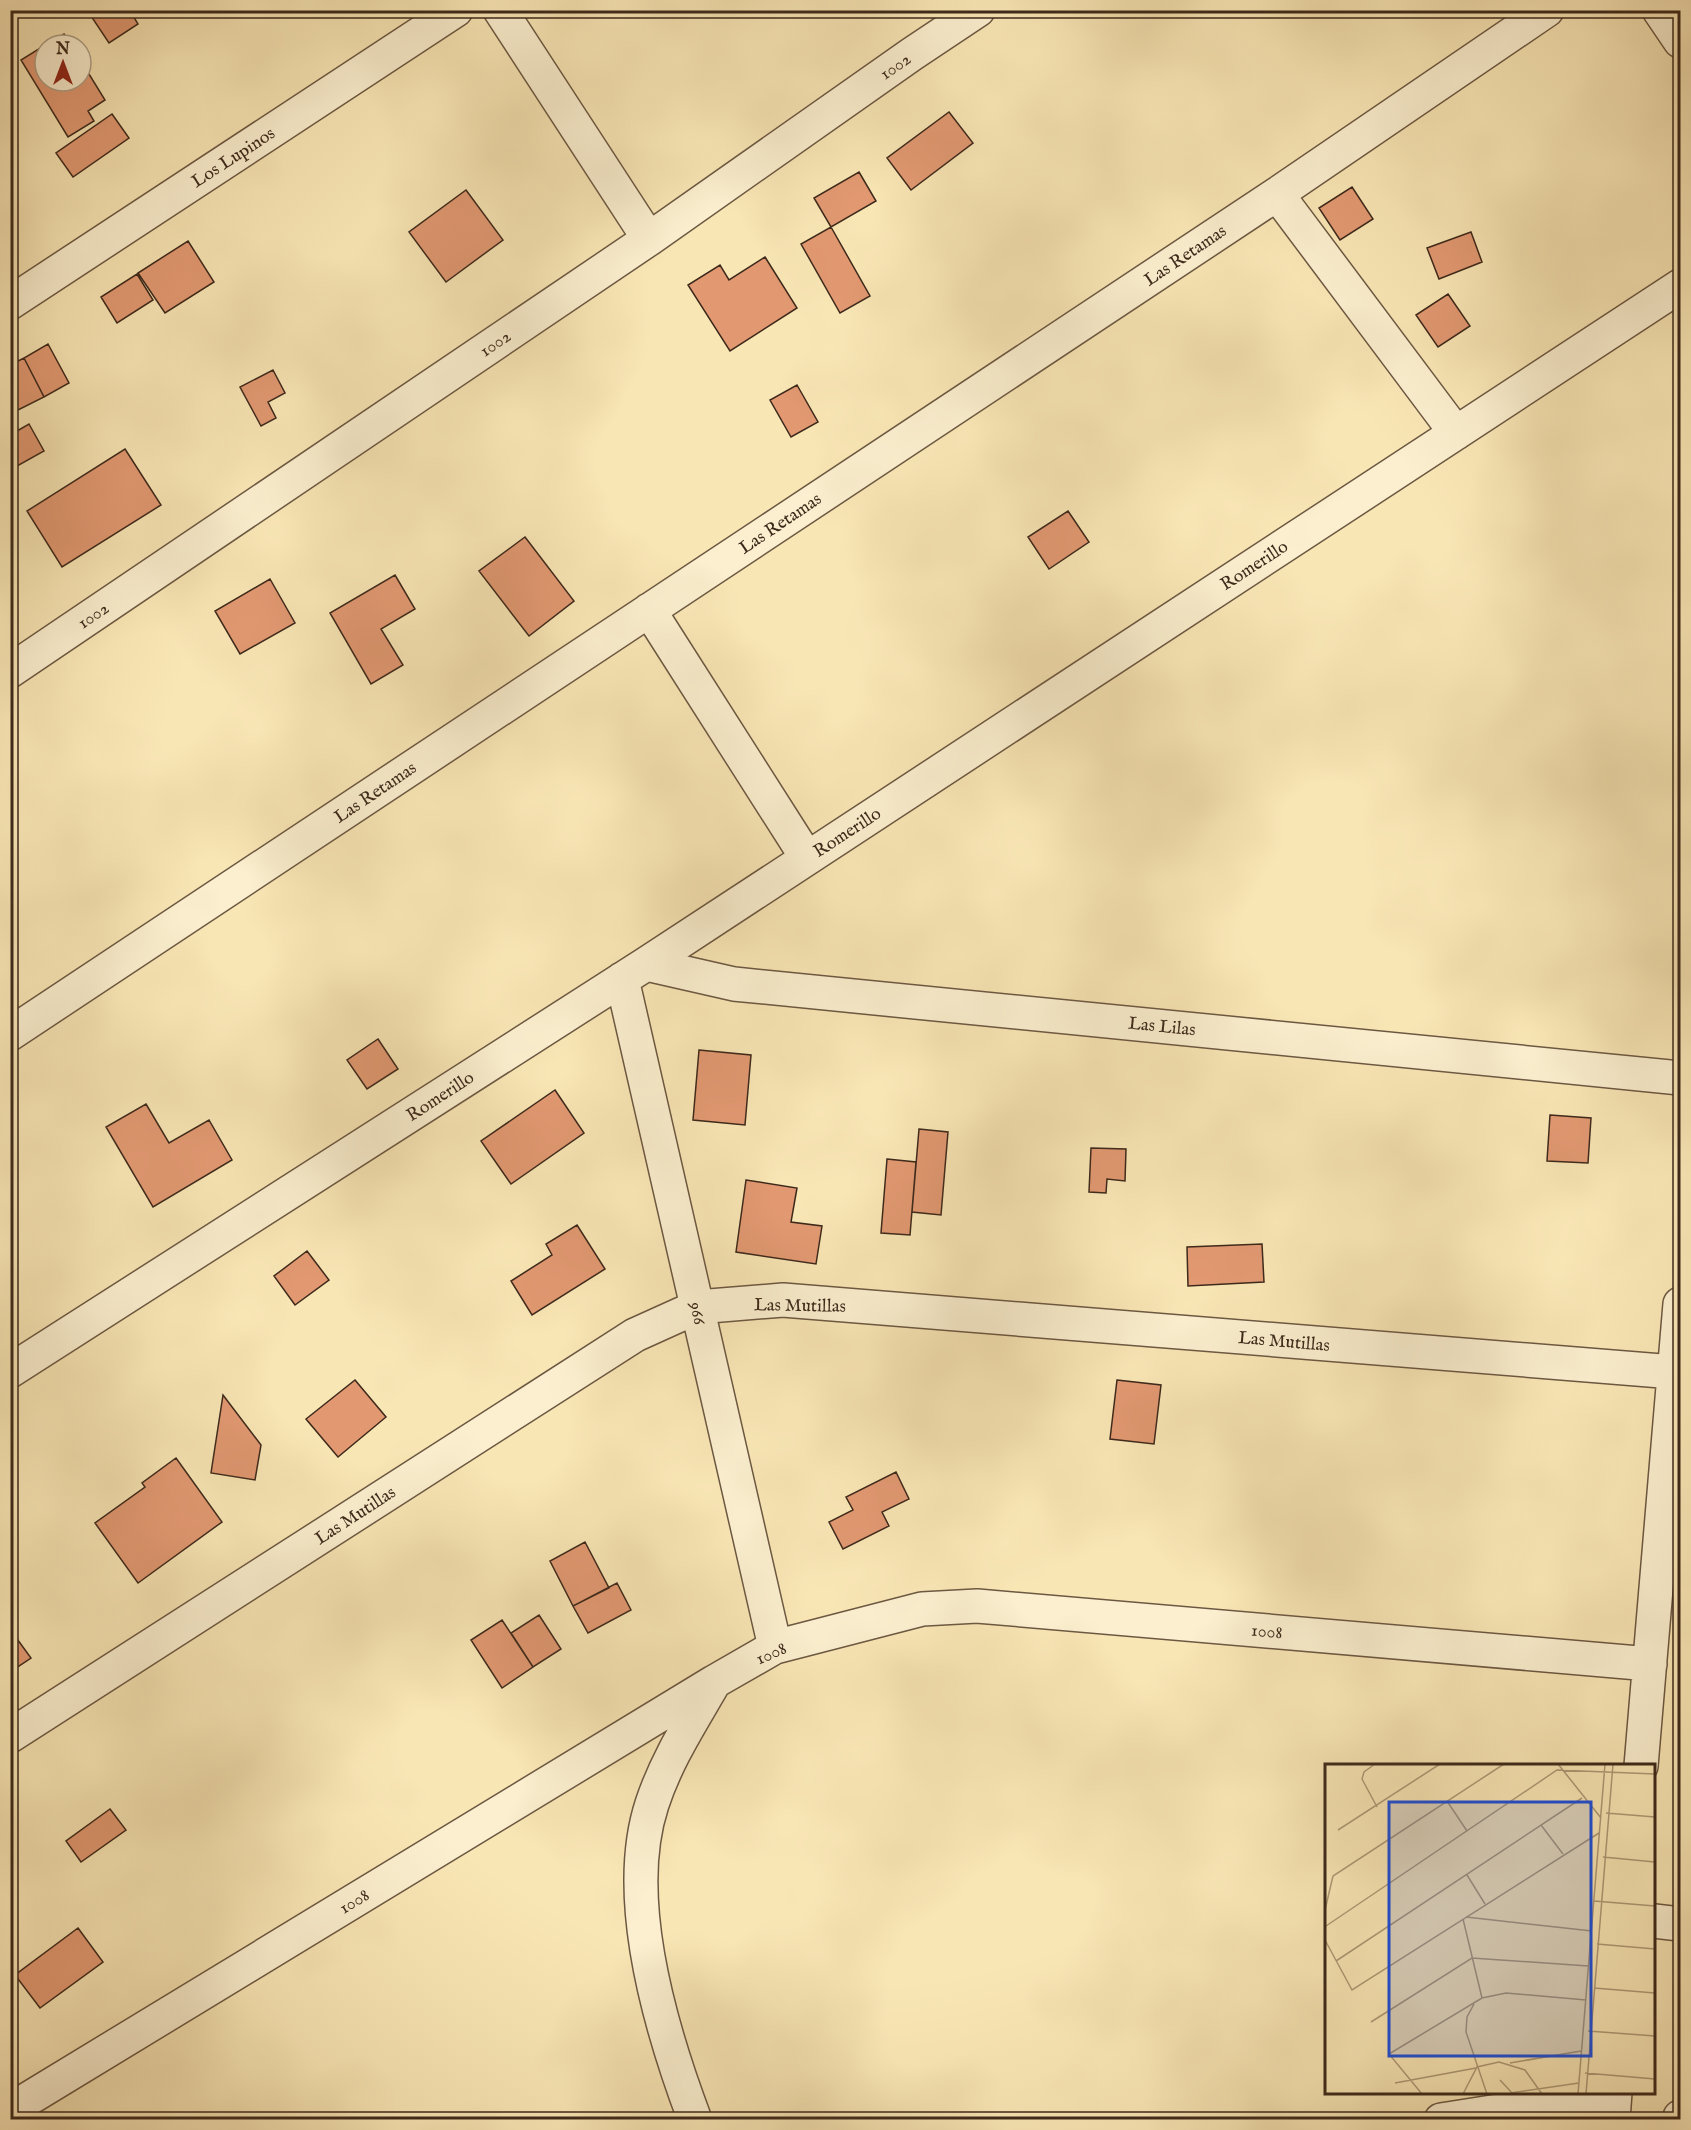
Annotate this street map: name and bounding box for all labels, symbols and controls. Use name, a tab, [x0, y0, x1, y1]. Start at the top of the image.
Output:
north arrow	[33, 33, 93, 93]
text: N	[55, 40, 70, 60]
street label: 1002	[876, 48, 916, 86]
street label: Los Lupinos	[188, 123, 280, 194]
street label: Las Retamas	[1140, 220, 1232, 292]
street label: 1002	[476, 326, 516, 363]
street label: Las Retamas	[735, 488, 827, 560]
street label: Romerillo	[1217, 536, 1293, 597]
street label: 1002	[74, 598, 114, 635]
street label: Las Retamas	[330, 757, 422, 829]
street label: Romerillo	[810, 803, 886, 864]
street label: Las Lilas	[1127, 1013, 1197, 1042]
street label: Romerillo	[403, 1067, 479, 1128]
street label: Las Mutillas	[754, 1294, 846, 1319]
street label: 966	[683, 1299, 710, 1328]
street label: Las Mutillas	[1237, 1327, 1331, 1358]
street label: Las Mutillas	[311, 1482, 401, 1551]
street label: 1008	[1250, 1620, 1283, 1645]
street label: 1008	[753, 1637, 791, 1671]
inset map	[1325, 1764, 1655, 2094]
street label: 1008	[335, 1884, 374, 1920]

